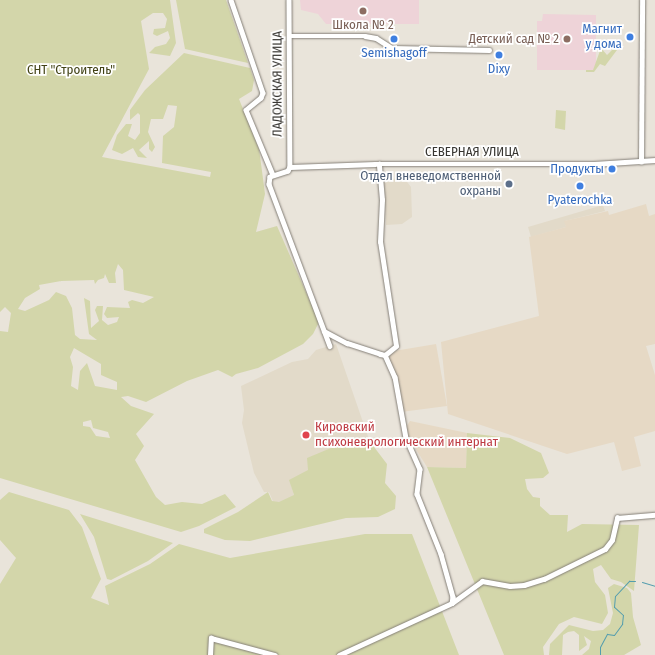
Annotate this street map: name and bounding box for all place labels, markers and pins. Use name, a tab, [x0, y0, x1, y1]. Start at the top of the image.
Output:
marker: Школа № 2	[358, 6, 368, 16]
place label: Школа № 2	[332, 17, 394, 33]
place label: Магнит у дома	[582, 22, 622, 53]
place label: Детский сад № 2	[469, 31, 559, 47]
marker: Магнит у дома	[625, 32, 635, 42]
marker: Semishagoff	[389, 34, 399, 44]
marker: Детский сад № 2	[562, 34, 572, 44]
place label: Semishagoff	[361, 45, 427, 61]
marker: Dixy	[494, 50, 504, 60]
place label: Dixy	[488, 61, 510, 77]
place label: Продукты	[550, 161, 604, 177]
marker: Продукты	[607, 164, 617, 174]
place label: Отдел вневедомственной охраны	[360, 169, 501, 200]
marker: Отдел вневедомственной охраны	[504, 179, 514, 189]
marker: Pyaterochka	[575, 181, 585, 191]
place label: Pyaterochka	[548, 192, 612, 208]
place label: Кировский психоневрологический интернат	[315, 420, 498, 451]
marker: Кировский психоневрологический интернат	[300, 429, 312, 441]

